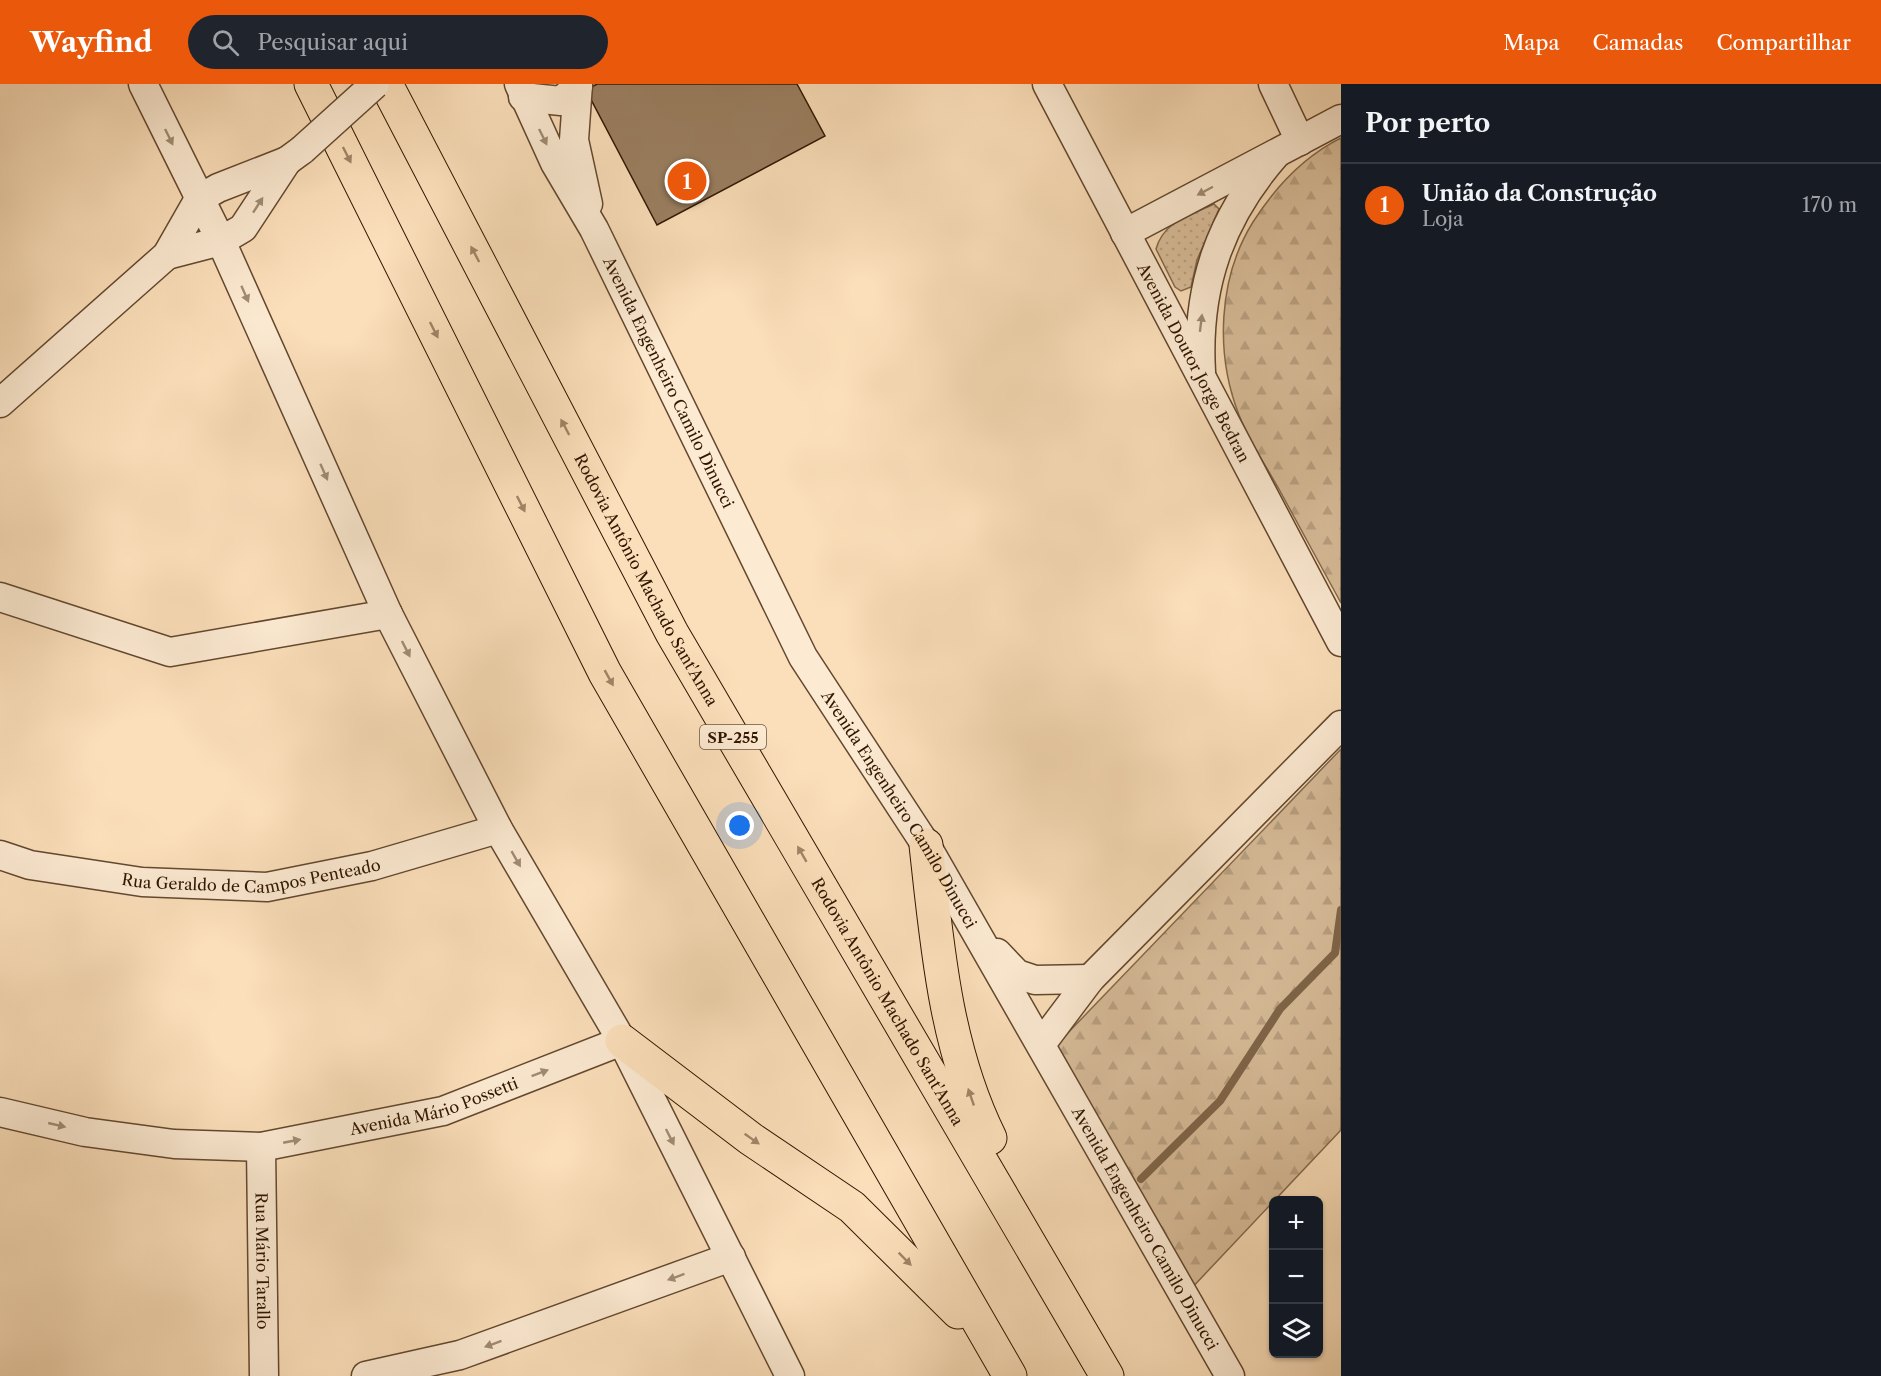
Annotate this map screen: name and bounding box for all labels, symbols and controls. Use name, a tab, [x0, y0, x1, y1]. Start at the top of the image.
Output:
search box	[188, 15, 608, 69]
text: Wayfind	[30, 25, 152, 59]
icon: search	[209, 26, 242, 59]
text: Pesquisar aqui	[257, 29, 408, 56]
text: Mapa	[1503, 30, 1559, 55]
text: Camadas	[1592, 30, 1683, 55]
text: Compartilhar	[1716, 30, 1851, 55]
text: Por perto	[1365, 107, 1490, 139]
one-way arrow	[164, 128, 173, 145]
one-way arrow	[538, 129, 547, 146]
one-way arrow	[342, 147, 351, 164]
pin: 1	[668, 158, 706, 204]
text: União da Construção	[1422, 180, 1657, 207]
one-way arrow	[1197, 186, 1214, 196]
text: 1	[1380, 193, 1389, 217]
text: 170 m	[1802, 193, 1857, 217]
one-way arrow	[252, 197, 263, 213]
text: Loja	[1422, 207, 1464, 231]
one-way arrow	[470, 245, 479, 262]
street label: Avenida Engenheiro Camilo Dinucci	[599, 252, 739, 511]
street label: Avenida Doutor Jorge Bedran	[1133, 259, 1255, 466]
one-way arrow	[240, 285, 250, 303]
one-way arrow	[1196, 313, 1206, 332]
one-way arrow	[429, 321, 439, 338]
one-way arrow	[560, 418, 570, 435]
street label: Rodovia Antônio Machado Sant'Anna	[570, 450, 723, 710]
one-way arrow	[320, 463, 330, 481]
one-way arrow	[516, 496, 526, 513]
one-way arrow	[401, 641, 411, 658]
one-way arrow	[604, 670, 614, 687]
street label: Avenida Engenheiro Camilo Dinucci	[817, 686, 981, 932]
road number: SP-255	[700, 725, 766, 749]
your location	[725, 811, 754, 840]
one-way arrow	[796, 846, 807, 862]
one-way arrow	[510, 851, 521, 867]
street label: Rua Geraldo de Campos Penteado	[120, 854, 383, 897]
street label: Rodovia Antônio Machado Sant'Anna	[807, 874, 968, 1130]
one-way arrow	[531, 1068, 549, 1078]
street label: Avenida Mário Possetti	[347, 1073, 521, 1139]
one-way arrow	[966, 1088, 976, 1106]
street label: Avenida Engenheiro Camilo Dinucci	[1067, 1102, 1223, 1353]
one-way arrow	[48, 1121, 66, 1131]
one-way arrow	[665, 1128, 675, 1145]
one-way arrow	[744, 1133, 760, 1145]
one-way arrow	[282, 1136, 301, 1145]
street label: Rua Mário Tarallo	[252, 1192, 273, 1330]
map controls	[1269, 1196, 1323, 1358]
button: +	[1269, 1196, 1323, 1250]
button: −	[1269, 1250, 1323, 1304]
one-way arrow	[898, 1252, 912, 1266]
one-way arrow	[667, 1273, 685, 1283]
button: layers	[1269, 1304, 1323, 1358]
one-way arrow	[483, 1339, 501, 1349]

